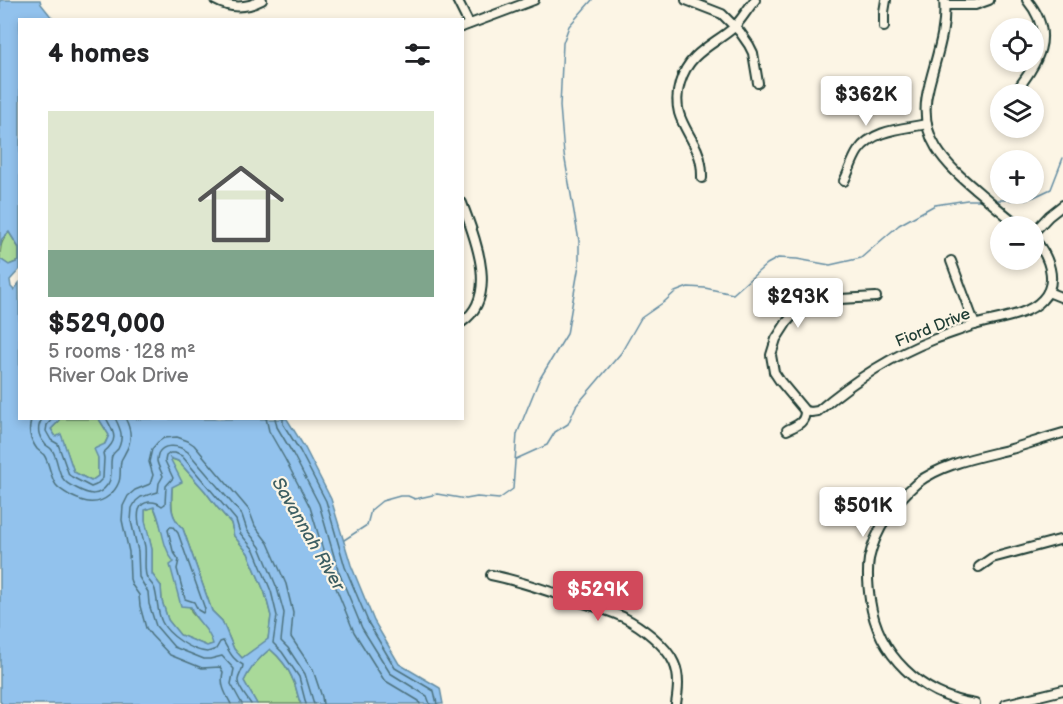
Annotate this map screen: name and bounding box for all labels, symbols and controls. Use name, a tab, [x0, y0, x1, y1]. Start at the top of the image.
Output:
map controls	[990, 18, 1044, 270]
button: locate	[990, 18, 1044, 72]
icon: filters	[401, 38, 434, 71]
text: 4 homes	[48, 39, 149, 70]
pin: $362K	[824, 76, 908, 127]
text: $362K	[835, 83, 897, 107]
button: layers	[990, 84, 1044, 138]
icon: home	[187, 150, 295, 258]
button: +	[990, 150, 1044, 204]
button: −	[990, 216, 1044, 270]
pin: $293K	[756, 278, 840, 329]
text: $293K	[767, 285, 829, 309]
street label: Fiord Drive	[893, 304, 974, 352]
text: $529,000	[48, 309, 165, 340]
text: 5 rooms · 128 m²	[48, 340, 196, 364]
text: River Oak Drive	[48, 364, 189, 388]
water label: Savannah River	[267, 474, 350, 596]
pin: $501K	[821, 487, 905, 538]
text: $501K	[833, 494, 893, 518]
pin: $529K	[556, 571, 640, 622]
text: $529K	[567, 578, 629, 602]

